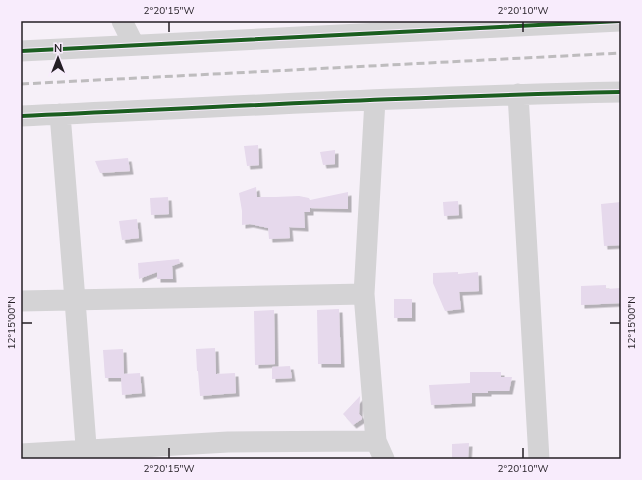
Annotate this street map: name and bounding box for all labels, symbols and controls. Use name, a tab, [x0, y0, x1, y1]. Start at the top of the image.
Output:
text: 2°20'15"W	[144, 4, 194, 18]
text: 2°20'10"W	[498, 4, 548, 18]
north arrow	[38, 38, 78, 78]
text: N	[54, 41, 62, 56]
text: 12°15'00"N	[5, 296, 19, 350]
text: 12°15'00"N	[625, 296, 639, 350]
text: 2°20'15"W	[144, 462, 194, 476]
text: 2°20'10"W	[498, 462, 548, 476]

